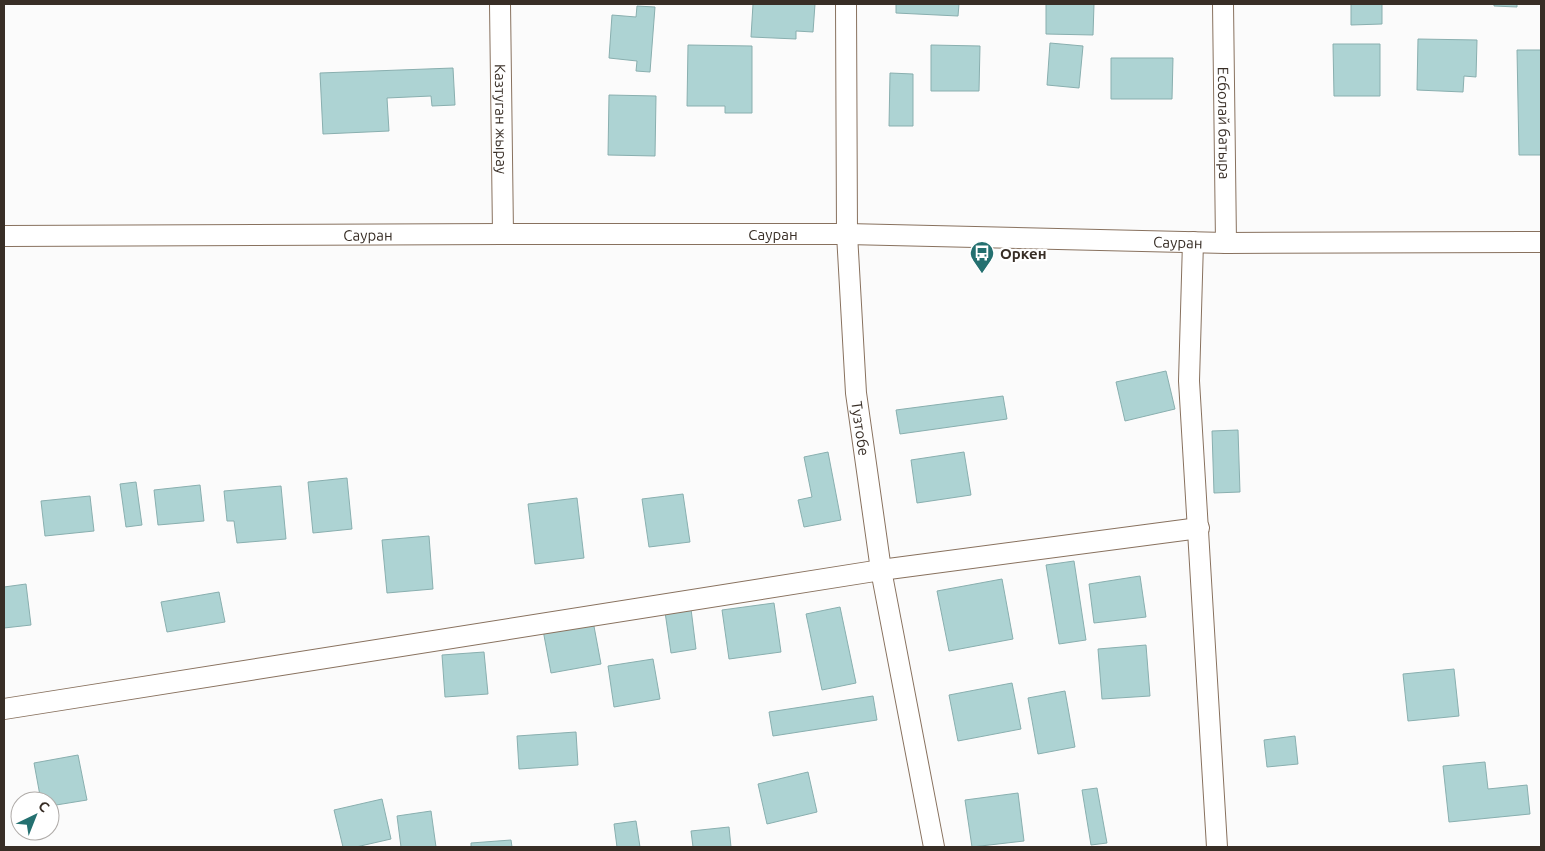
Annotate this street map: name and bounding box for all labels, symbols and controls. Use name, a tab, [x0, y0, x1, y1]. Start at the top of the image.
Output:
street label: Казтуган жырау	[492, 64, 511, 174]
street label: Есболай батыра	[1215, 67, 1234, 179]
street label: Сауран	[343, 226, 393, 243]
street label: Сауран	[748, 226, 798, 243]
street label: Сауран	[1153, 233, 1203, 251]
bus stop icon: Оркен	[969, 240, 995, 274]
place label: Оркен	[1000, 245, 1047, 262]
street label: Тузтобе	[849, 400, 873, 457]
north arrow	[10, 791, 60, 841]
text: С	[35, 798, 53, 815]

